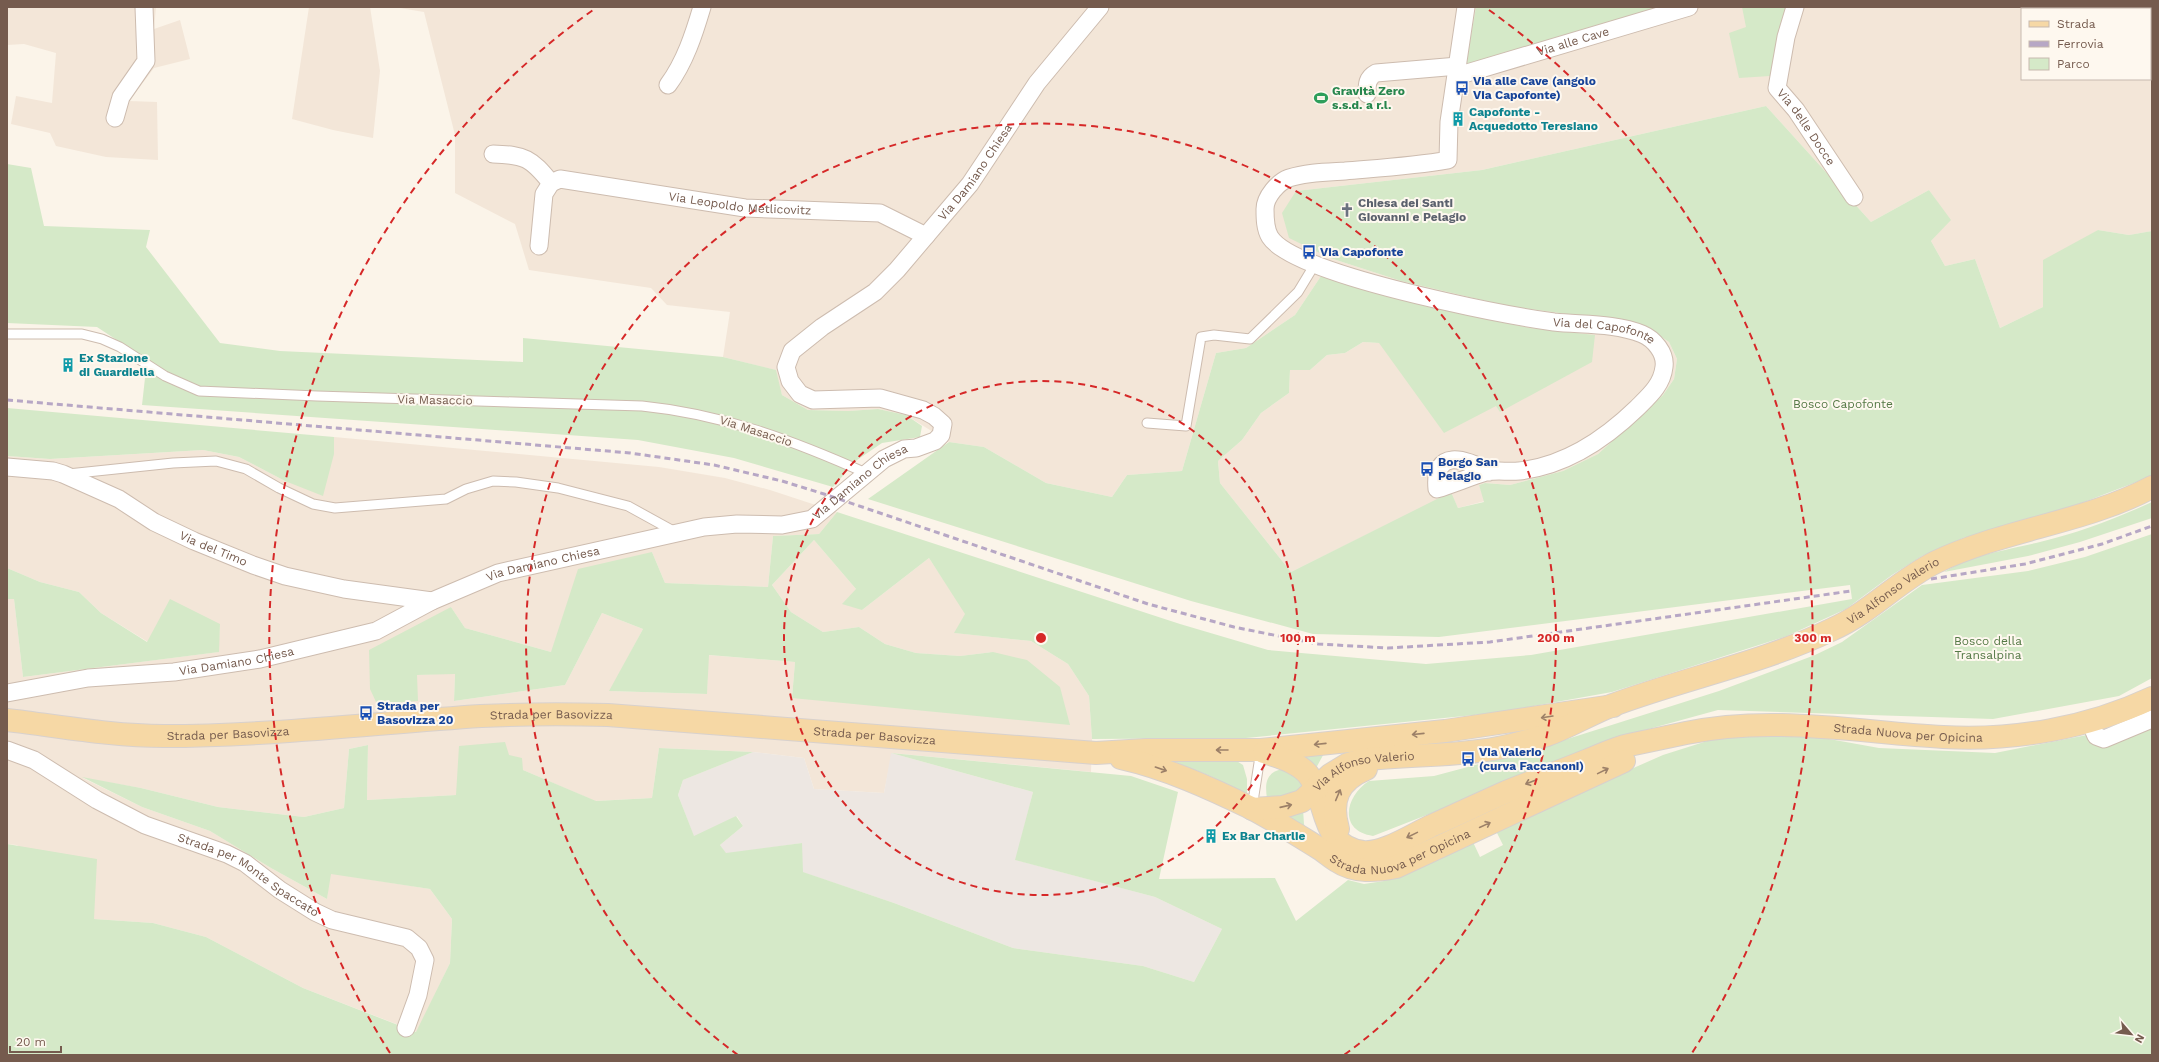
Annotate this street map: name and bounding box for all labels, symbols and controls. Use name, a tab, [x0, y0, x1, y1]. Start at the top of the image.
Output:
legend	[2021, 8, 2151, 80]
text: Strada	[2057, 17, 2096, 31]
street label: Via alle Cave	[1535, 24, 1611, 59]
text: Ferrovia	[2057, 37, 2104, 51]
text: Parco	[2057, 57, 2090, 71]
place label: Via alle Cave (angolo Via Capofonte)	[1473, 74, 1596, 102]
bus stop icon: Via alle Cave (angolo Via Capofonte)	[1454, 80, 1470, 96]
place label: Gravità Zero s.s.d. a r.l.	[1332, 84, 1405, 112]
street label: Via delle Docce	[1774, 86, 1838, 168]
sports icon: Gravità Zero s.s.d. a r.l.	[1313, 90, 1329, 106]
place label: Capofonte - Acquedotto Teresiano	[1469, 105, 1598, 133]
building icon: Capofonte - Acquedotto Teresiano	[1450, 111, 1466, 127]
street label: Via Damiano Chiesa	[935, 121, 1015, 223]
street label: Via Leopoldo Metlicovitz	[668, 189, 812, 217]
place label: Chiesa dei Santi Giovanni e Pelagio	[1358, 196, 1466, 224]
church icon: Chiesa dei Santi Giovanni e Pelagio	[1339, 202, 1355, 218]
bus stop icon: Via Capofonte	[1301, 244, 1317, 260]
place label: Via Capofonte	[1320, 245, 1403, 259]
street label: Via del Capofonte	[1552, 315, 1658, 347]
place label: Ex Stazione di Guardiella	[79, 351, 154, 379]
building icon: Ex Stazione di Guardiella	[60, 357, 76, 373]
street label: Via Masaccio	[397, 392, 473, 408]
park label: Bosco Capofonte	[1793, 397, 1893, 411]
street label: Via Masaccio	[718, 413, 794, 449]
street label: Via Damiano Chiesa	[810, 441, 910, 522]
place label: Borgo San Pelagio	[1438, 455, 1498, 483]
bus stop icon: Borgo San Pelagio	[1419, 461, 1435, 477]
street label: Via del Timo	[177, 528, 249, 569]
street label: Via Damiano Chiesa	[484, 543, 601, 584]
street label: Via Alfonso Valerio	[1844, 555, 1942, 627]
centre of rings	[1034, 631, 1048, 645]
text: 100 m	[1280, 631, 1316, 645]
text: 200 m	[1537, 631, 1575, 645]
text: 300 m	[1794, 631, 1832, 645]
park label: Bosco della Transalpina	[1954, 634, 2022, 662]
street label: Via Damiano Chiesa	[178, 644, 295, 678]
place label: Strada per Basovizza 20	[377, 699, 454, 727]
bus stop icon: Strada per Basovizza 20	[358, 705, 374, 721]
street label: Strada per Basovizza	[490, 707, 614, 723]
one-way arrow	[1540, 713, 1553, 721]
street label: Strada Nuova per Opicina	[1833, 721, 1983, 745]
street label: Strada per Basovizza	[167, 724, 290, 743]
street label: Strada per Basovizza	[813, 724, 937, 748]
one-way arrow	[1412, 730, 1425, 737]
one-way arrow	[1314, 740, 1327, 748]
place label: Via Valerio (curva Faccanoni)	[1479, 745, 1584, 773]
one-way arrow	[1216, 746, 1229, 754]
street label: Via Alfonso Valerio	[1310, 749, 1415, 794]
bus stop icon: Via Valerio (curva Faccanoni)	[1460, 751, 1476, 767]
one-way arrow	[1155, 766, 1167, 774]
one-way arrow	[1596, 767, 1608, 774]
one-way arrow	[1525, 779, 1537, 787]
one-way arrow	[1335, 789, 1343, 801]
one-way arrow	[1279, 801, 1292, 809]
one-way arrow	[1478, 821, 1490, 828]
street label: Strada Nuova per Opicina	[1327, 826, 1473, 877]
building icon: Ex Bar Charlie	[1203, 828, 1219, 844]
place label: Ex Bar Charlie	[1222, 829, 1306, 843]
street label: Strada per Monte Spaccato	[176, 830, 321, 920]
one-way arrow	[1406, 832, 1418, 839]
north arrow	[2111, 1014, 2151, 1054]
scale bar	[10, 1028, 61, 1054]
text: N	[2132, 1032, 2147, 1045]
text: 20 m	[16, 1035, 46, 1049]

